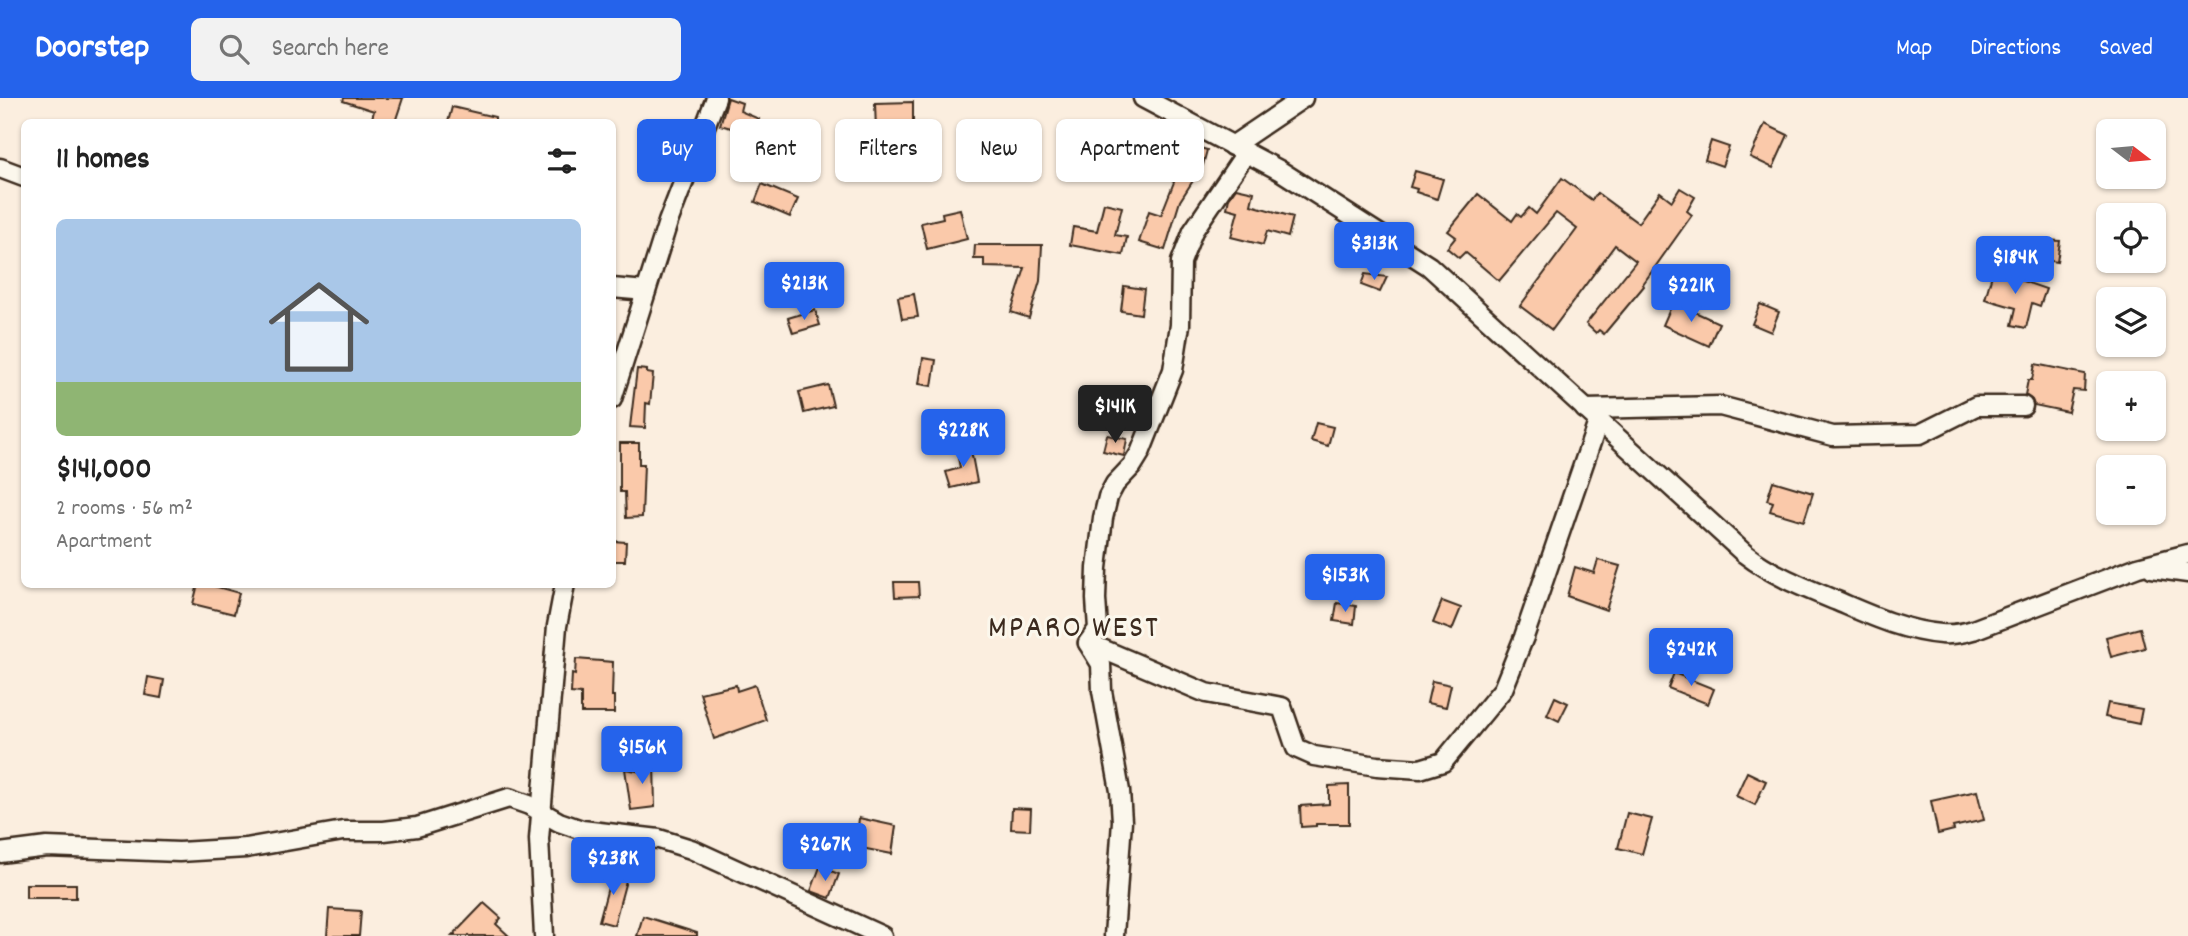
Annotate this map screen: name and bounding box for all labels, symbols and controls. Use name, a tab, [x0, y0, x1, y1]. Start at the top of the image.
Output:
search box	[191, 18, 681, 81]
text: Doorstep	[35, 26, 149, 73]
icon: search	[215, 30, 253, 68]
text: Search here	[271, 31, 389, 68]
text: Map	[1896, 32, 1932, 66]
text: Directions	[1970, 32, 2061, 66]
text: Saved	[2099, 32, 2153, 66]
chip: Buy	[637, 119, 716, 182]
chip: Rent	[730, 119, 821, 182]
chip: Filters	[835, 119, 942, 182]
chip: New	[956, 119, 1042, 182]
chip: Apartment	[1056, 119, 1204, 182]
north arrow	[2096, 119, 2166, 189]
map controls	[2096, 119, 2166, 525]
text: 11 homes	[56, 140, 150, 183]
icon: filters	[543, 142, 581, 180]
button: locate	[2096, 203, 2166, 273]
pin: $313K	[1325, 222, 1423, 282]
text: $313K	[1350, 228, 1398, 261]
pin: $184K	[1966, 236, 2064, 296]
text: $184K	[1992, 242, 2038, 275]
pin: $213K	[755, 262, 853, 322]
icon: home	[256, 264, 382, 390]
pin: $221K	[1642, 264, 1740, 324]
text: $213K	[780, 268, 828, 301]
text: $221K	[1667, 270, 1715, 303]
button: layers	[2096, 287, 2166, 357]
button: +	[2096, 371, 2166, 441]
pin: $141K	[1066, 386, 1164, 445]
text: $141K	[1094, 391, 1136, 424]
pin: $228K	[914, 410, 1012, 469]
text: $228K	[937, 415, 989, 448]
text: $141,000	[56, 450, 152, 493]
button: −	[2096, 455, 2166, 525]
text: 2 rooms · 56 m²	[56, 493, 193, 526]
text: Apartment	[56, 526, 152, 559]
pin: $153K	[1296, 554, 1394, 614]
text: $153K	[1321, 560, 1369, 593]
district label: MPARO WEST	[988, 607, 1160, 653]
pin: $242K	[1642, 628, 1740, 688]
text: $242K	[1665, 634, 1717, 667]
pin: $156K	[593, 726, 691, 786]
text: $156K	[617, 732, 667, 765]
pin: $267K	[776, 824, 874, 883]
text: $267K	[799, 829, 851, 862]
pin: $238K	[564, 838, 662, 897]
text: $238K	[587, 843, 639, 876]

